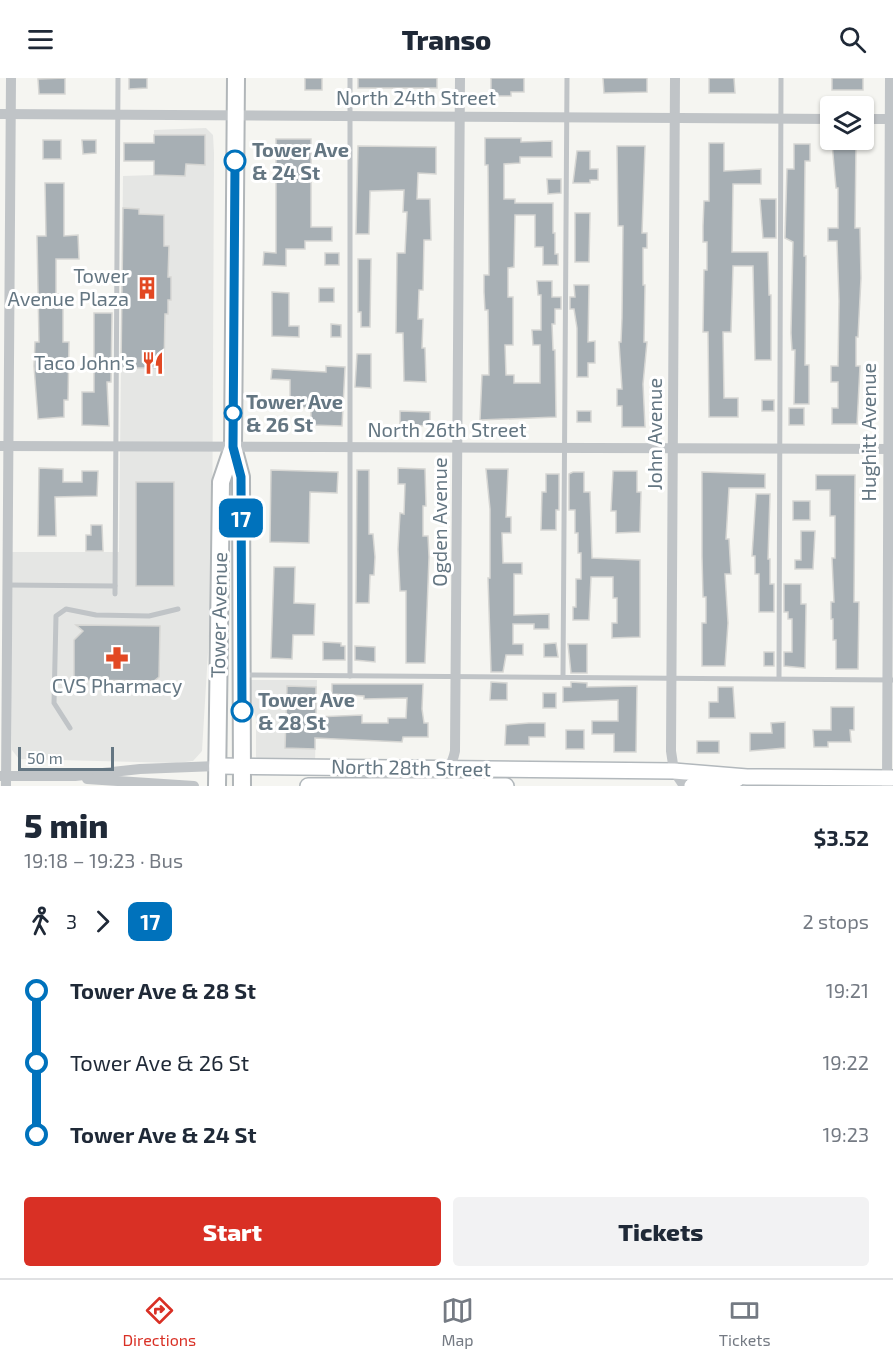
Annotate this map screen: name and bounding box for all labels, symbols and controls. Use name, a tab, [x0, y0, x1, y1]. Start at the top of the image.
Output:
icon: menu	[24, 23, 57, 56]
text: Transo	[402, 23, 491, 55]
icon: search	[836, 23, 869, 56]
street label: North 24th Street	[336, 85, 496, 109]
map controls	[820, 96, 874, 150]
button: layers	[820, 96, 874, 150]
place label: Tower Ave & 24 St	[252, 137, 349, 184]
marker: Tower Ave & 24 St	[224, 150, 246, 172]
place label: Tower Avenue Plaza	[8, 263, 129, 310]
building icon: Tower Avenue Plaza	[134, 275, 160, 301]
place label: Taco John's	[34, 350, 135, 374]
restaurant icon: Taco John's	[140, 350, 166, 376]
street label: Hughitt Avenue	[856, 363, 880, 501]
street label: John Avenue	[642, 378, 666, 490]
place label: Tower Ave & 26 St	[246, 389, 343, 436]
marker: Tower Ave & 26 St	[224, 404, 242, 422]
street label: North 26th Street	[367, 417, 527, 441]
street label: Ogden Avenue	[427, 457, 451, 587]
line badge: 17	[214, 498, 268, 538]
text: 17	[231, 506, 251, 531]
street label: Tower Avenue	[205, 552, 231, 678]
pharmacy icon: CVS Pharmacy	[104, 645, 130, 671]
place label: CVS Pharmacy	[52, 673, 183, 697]
place label: Tower Ave & 28 St	[258, 687, 355, 734]
marker: Tower Ave & 28 St	[231, 700, 253, 722]
scale bar	[18, 744, 114, 772]
text: 50 m	[27, 748, 63, 767]
street label: North 28th Street	[331, 754, 492, 780]
text: 5 min	[24, 805, 108, 845]
text: $3.52	[813, 824, 869, 850]
text: 19:18 – 19:23 · Bus	[24, 848, 183, 872]
icon: walk	[24, 905, 57, 938]
icon: forward	[86, 905, 119, 938]
text: 3	[66, 909, 77, 933]
text: 17	[140, 909, 160, 934]
text: 2 stops	[802, 909, 869, 933]
text: Tower Ave & 28 St	[70, 977, 256, 1003]
text: 19:21	[826, 978, 869, 1002]
text: Tower Ave & 26 St	[70, 1049, 249, 1075]
text: 19:22	[822, 1050, 869, 1074]
text: Tower Ave & 24 St	[70, 1121, 256, 1147]
text: 19:23	[823, 1122, 869, 1146]
button: Start	[24, 1197, 441, 1266]
button: Tickets	[453, 1197, 869, 1266]
tab: Directions	[122, 1294, 196, 1349]
tab: Map	[441, 1294, 474, 1349]
tab: Tickets	[719, 1294, 771, 1349]

